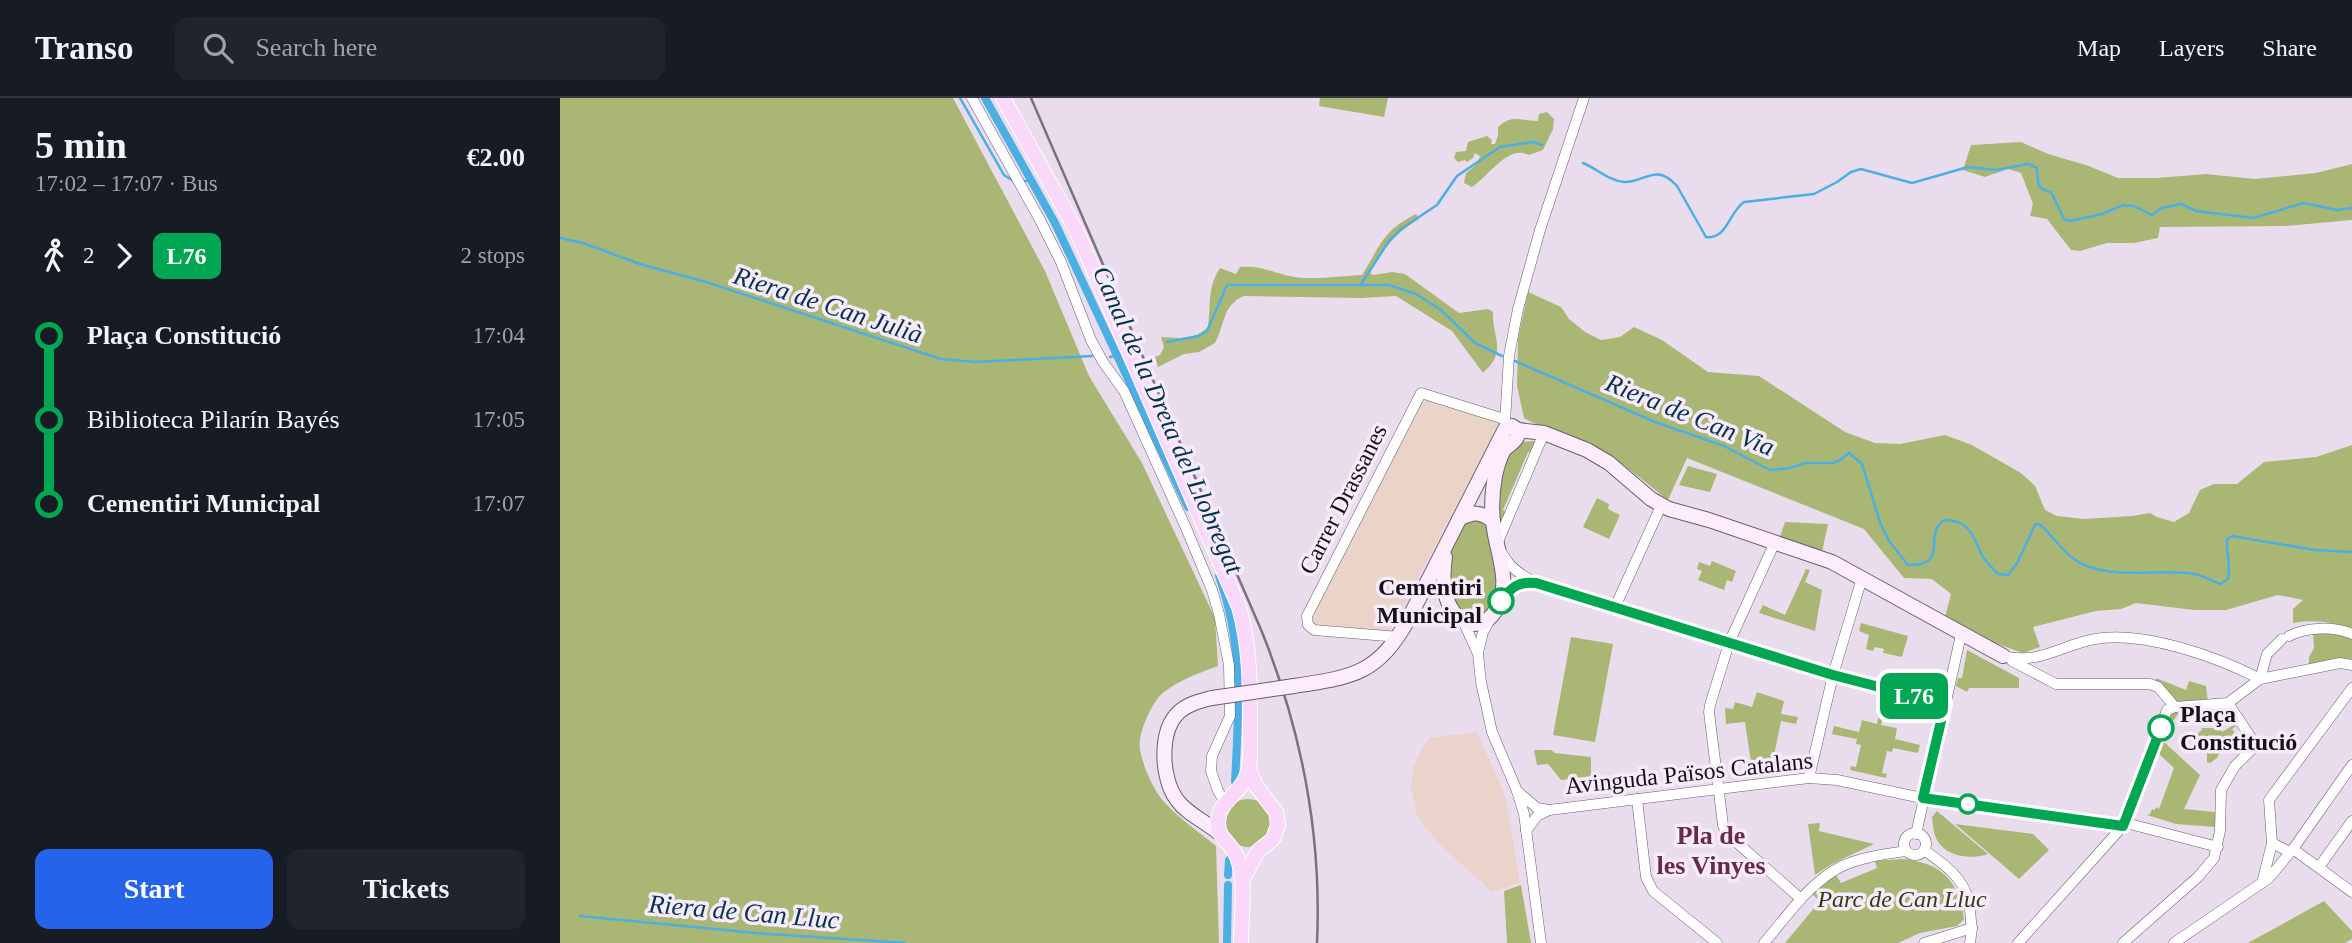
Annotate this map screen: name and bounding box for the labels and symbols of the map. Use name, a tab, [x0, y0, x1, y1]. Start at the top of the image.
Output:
water label: Riera de Can Julià	[729, 260, 926, 349]
water label: Canal de la Dreta del Llobregat	[1087, 262, 1249, 579]
water label: Riera de Can Via	[1601, 368, 1779, 462]
street label: Carrer Drassanes	[1294, 420, 1392, 578]
place label: Cementiri Municipal	[1377, 574, 1482, 628]
marker: Cementiri Municipal	[1488, 588, 1514, 614]
line badge: L76	[1874, 673, 1954, 719]
place label: Plaça Constitució	[2180, 701, 2297, 755]
marker: Plaça Constitució	[2148, 715, 2174, 741]
street label: Avinguda Països Catalans	[1564, 747, 1814, 799]
unlabelled marker	[1958, 794, 1978, 814]
district label: Pla de les Vinyes	[1656, 821, 1766, 880]
park label: Parc de Can Lluc	[1816, 886, 1987, 912]
water label: Riera de Can Lluc	[646, 889, 841, 935]

